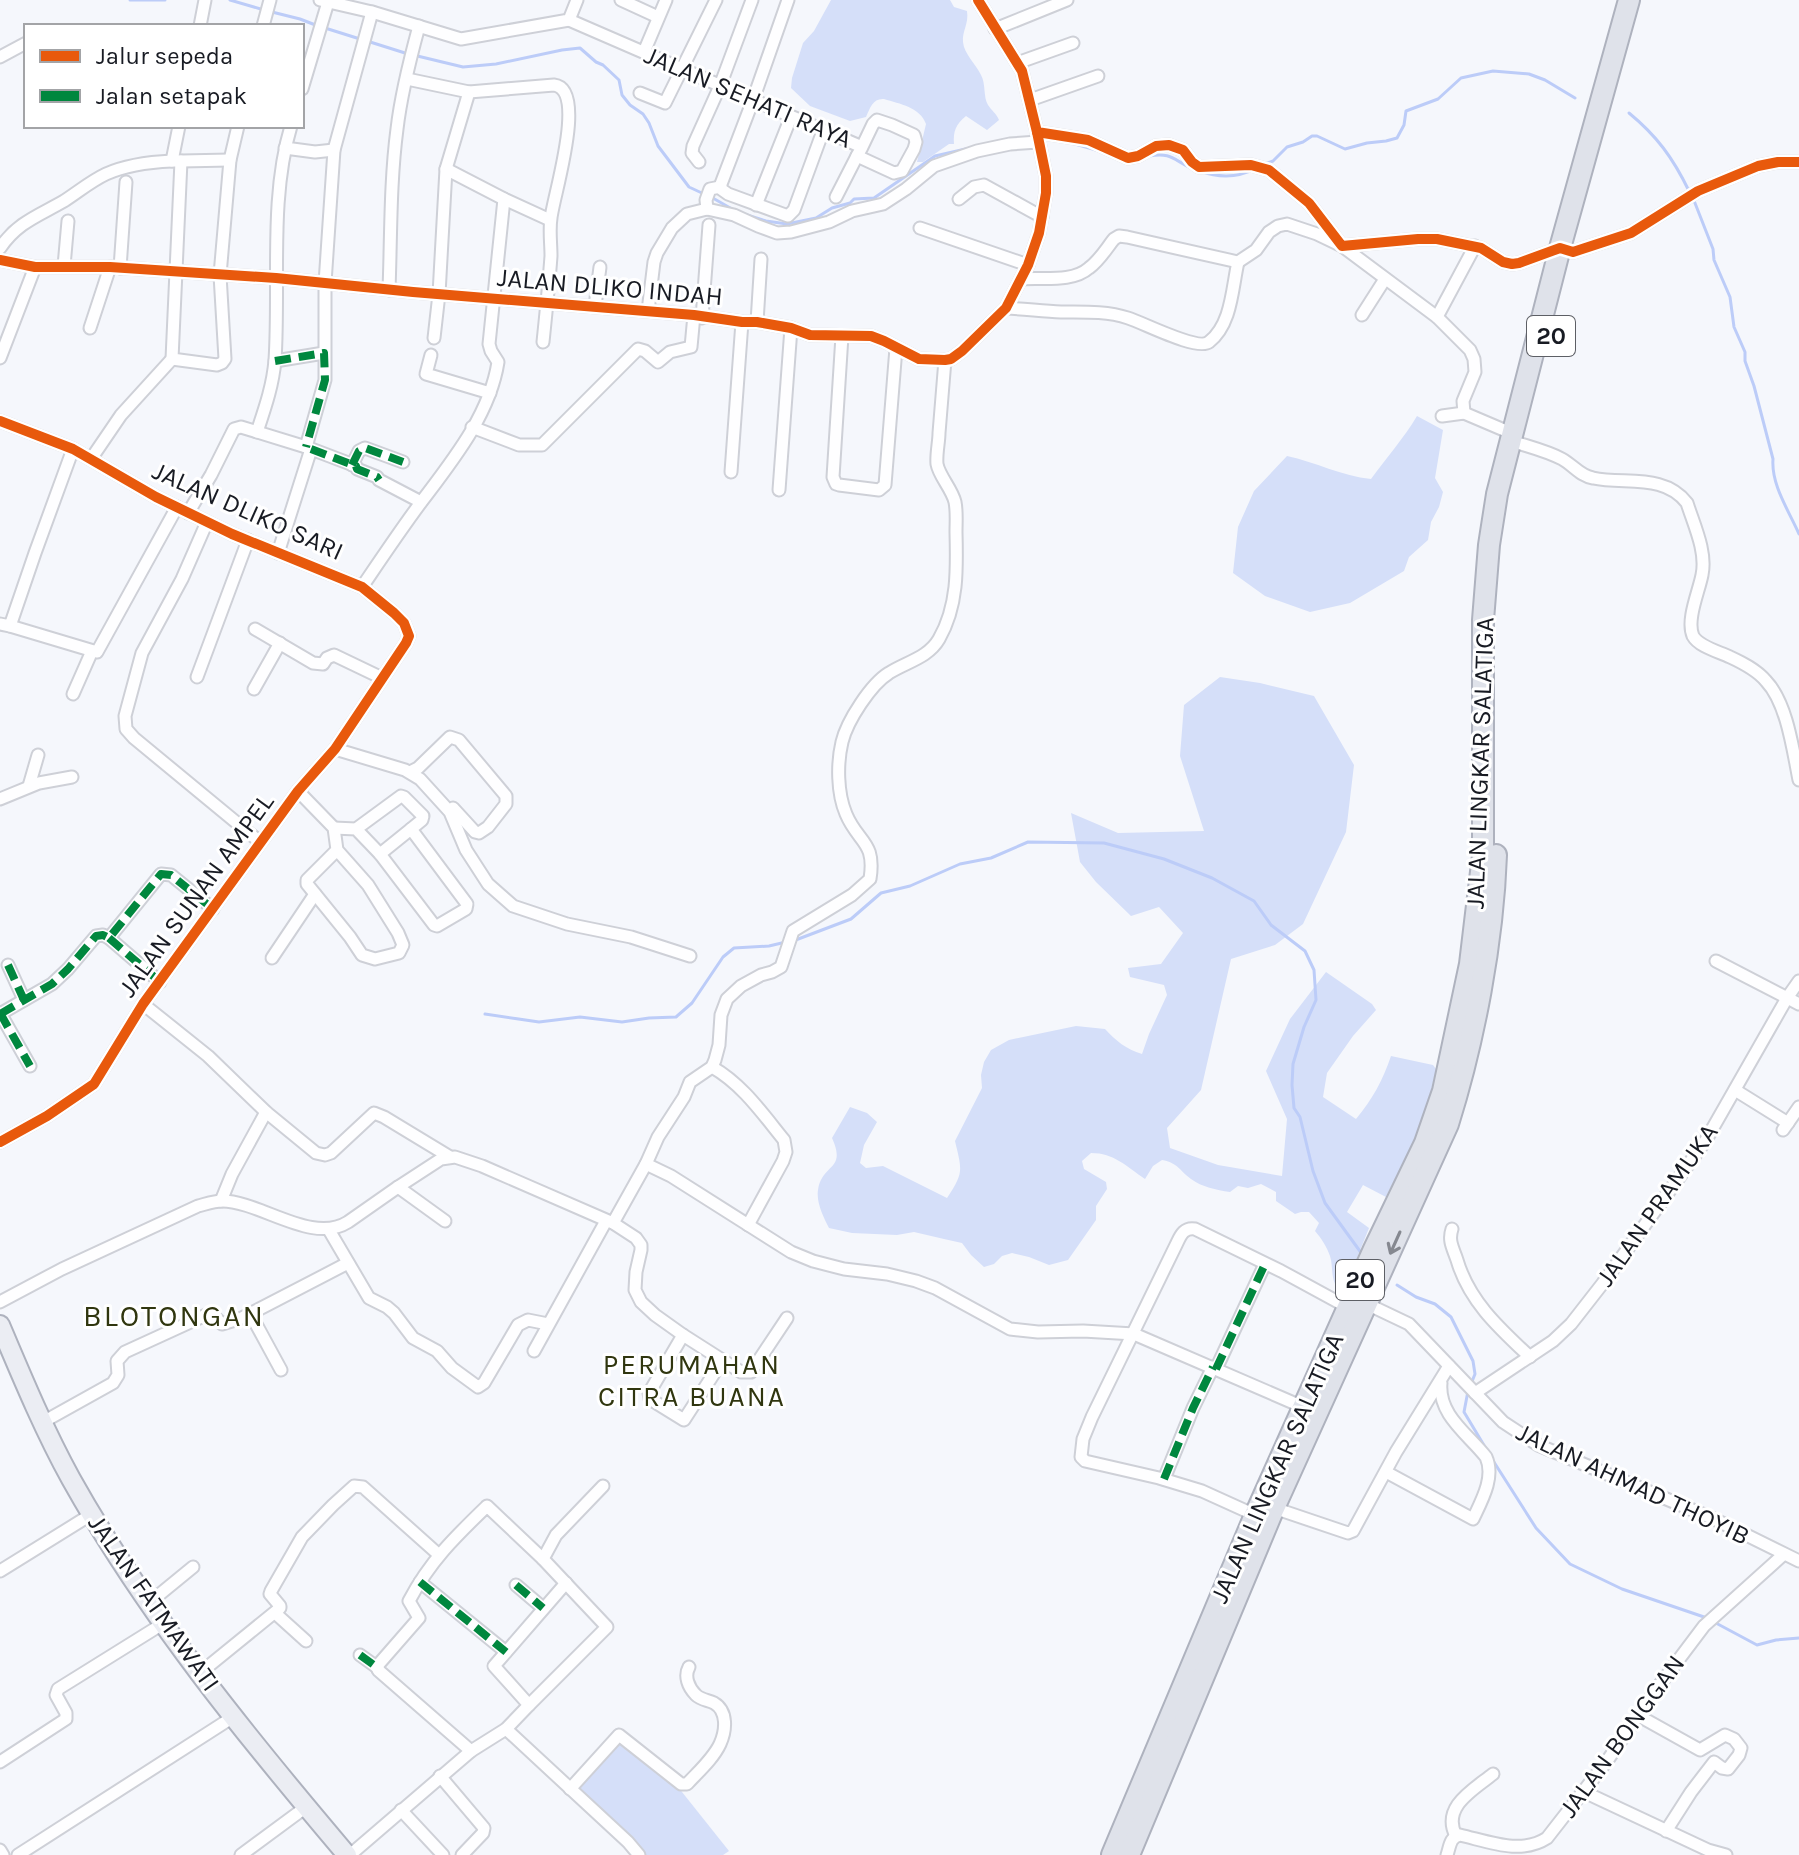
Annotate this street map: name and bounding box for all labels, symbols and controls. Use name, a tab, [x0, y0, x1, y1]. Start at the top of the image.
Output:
legend	[24, 24, 304, 128]
street label: JALAN SEHATI RAYA	[640, 39, 856, 155]
text: Jalur sepeda	[96, 42, 233, 70]
text: Jalan setapak	[96, 82, 247, 110]
street label: JALAN DLIKO INDAH	[496, 262, 724, 312]
road number: 20	[1527, 316, 1575, 356]
street label: JALAN DLIKO SARI	[148, 455, 348, 567]
street label: JALAN LINGKAR SALATIGA	[1459, 617, 1501, 909]
street label: JALAN SUNAN AMPEL	[112, 787, 280, 1003]
street label: JALAN PRAMUKA	[1589, 1118, 1725, 1292]
one-way arrow	[1387, 1231, 1402, 1255]
road number: 20	[1336, 1260, 1384, 1300]
district label: BLOTONGAN	[83, 1298, 265, 1334]
street label: JALAN LINGKAR SALATIGA	[1203, 1328, 1351, 1608]
district label: PERUMAHAN CITRA BUANA	[598, 1348, 786, 1413]
street label: JALAN AHMAD THOYIB	[1512, 1416, 1754, 1552]
street label: JALAN FATMAWATI	[82, 1509, 226, 1697]
street label: JALAN BONGGAN	[1553, 1649, 1691, 1823]

